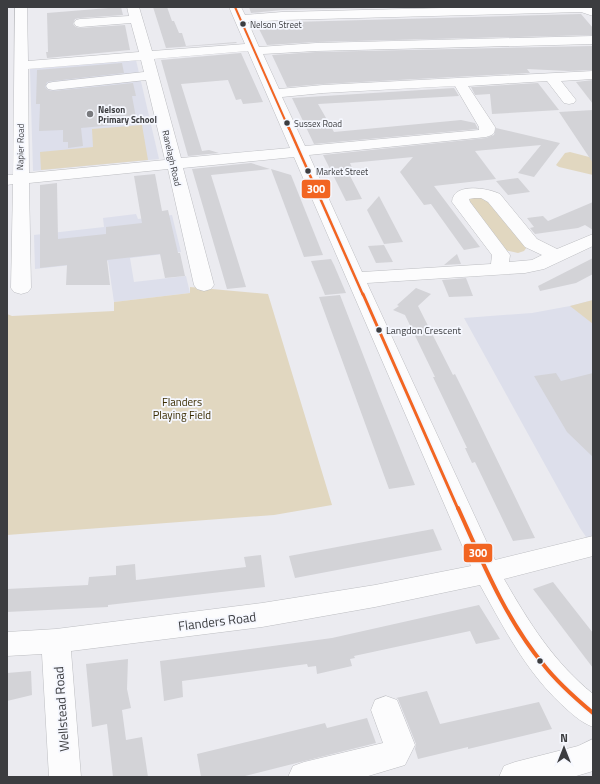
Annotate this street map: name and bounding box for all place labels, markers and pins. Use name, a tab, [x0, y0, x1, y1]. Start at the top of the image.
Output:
place label: Nelson Street	[250, 18, 302, 31]
marker: Nelson Street	[238, 19, 248, 29]
place label: Nelson Primary School	[98, 103, 157, 126]
marker: Nelson Primary School	[85, 109, 95, 119]
place label: Sussex Road	[294, 117, 342, 130]
marker: Sussex Road	[282, 118, 292, 128]
place label: Market Street	[316, 165, 369, 178]
marker: Market Street	[303, 166, 313, 176]
place label: Langdon Crescent	[386, 323, 462, 338]
marker: Langdon Crescent	[374, 325, 384, 335]
unlabelled marker	[535, 656, 545, 666]

